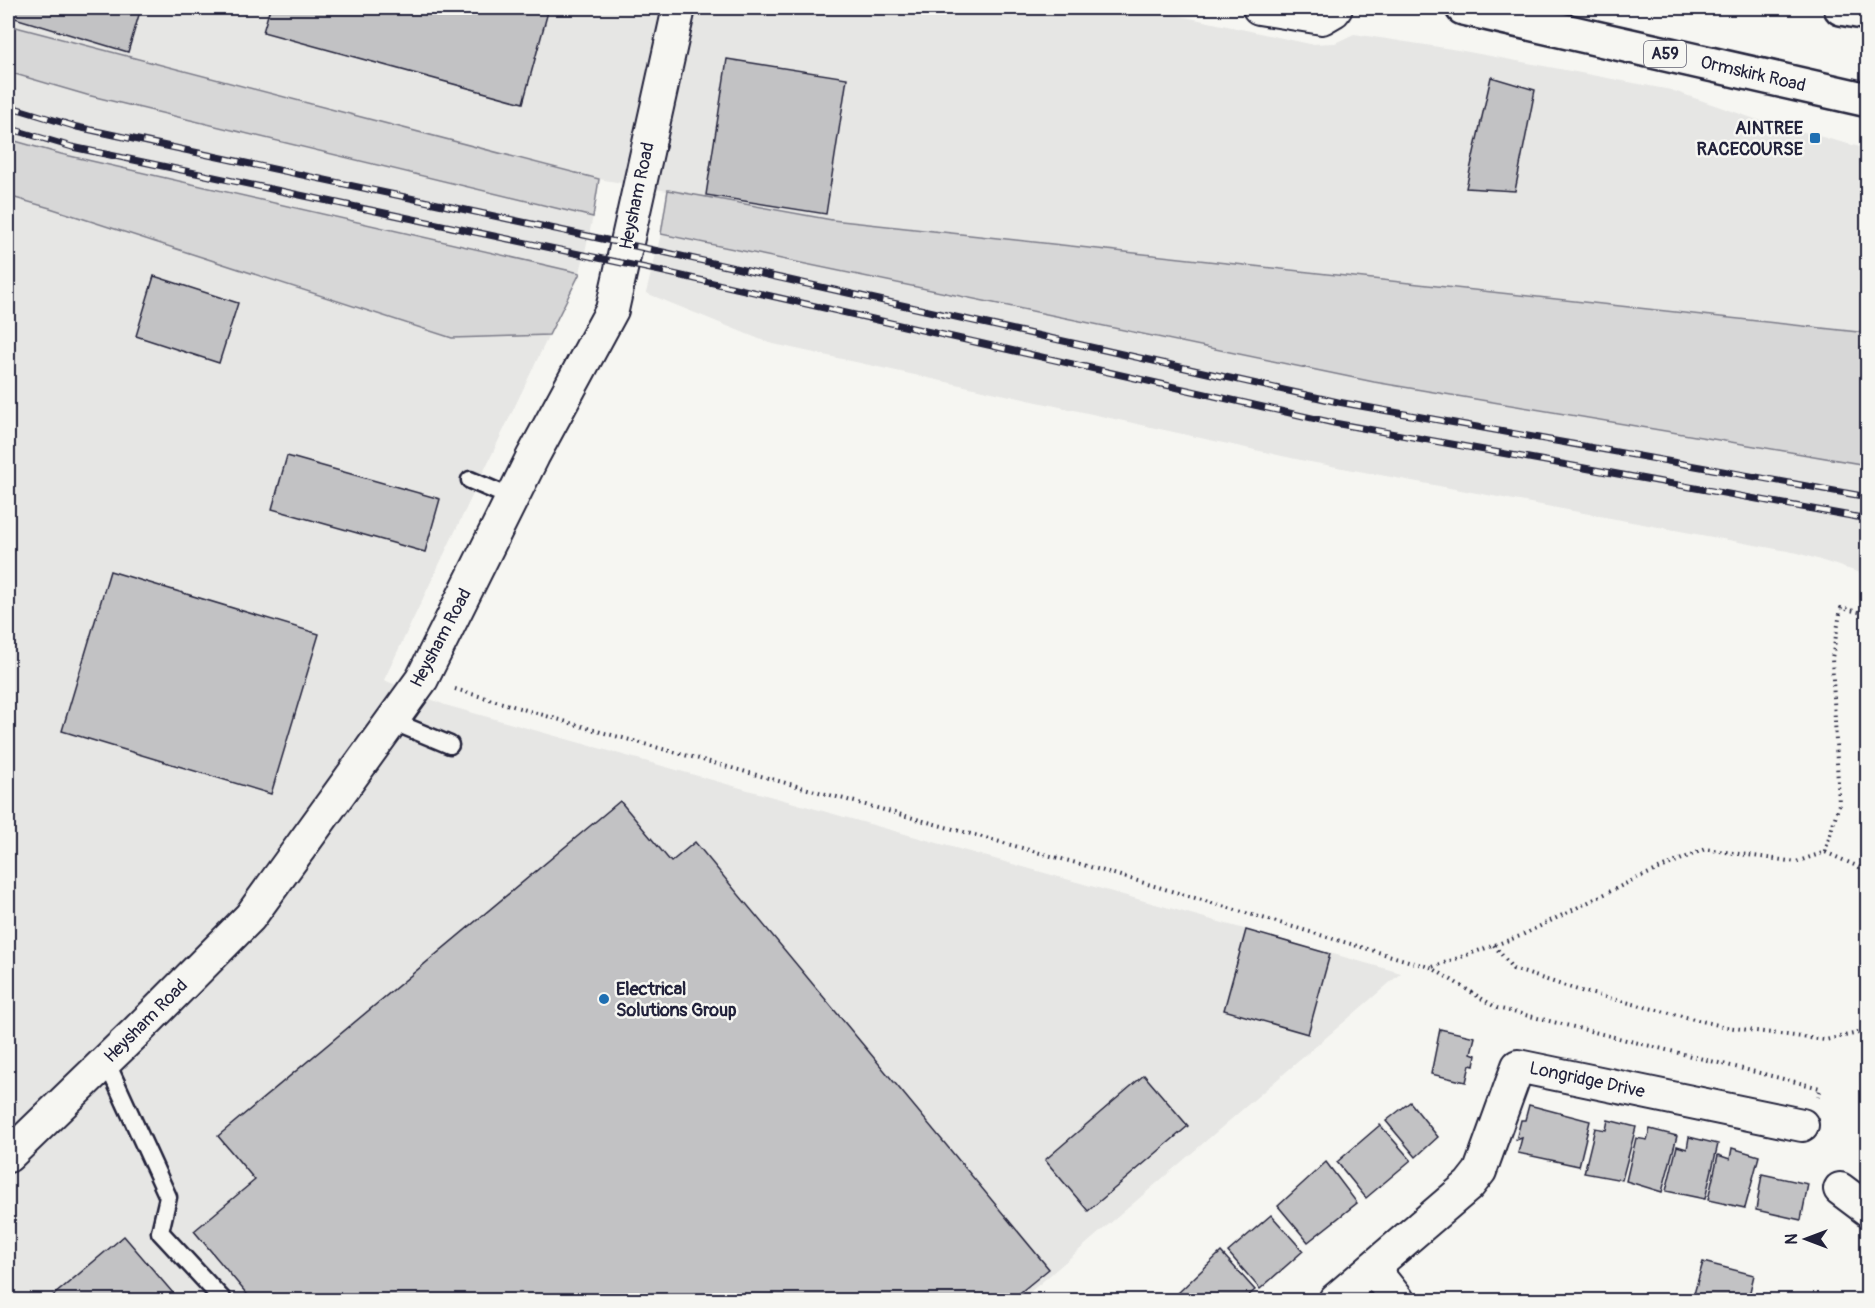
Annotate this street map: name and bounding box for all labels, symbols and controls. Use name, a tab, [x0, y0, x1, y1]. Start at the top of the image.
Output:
road number: A59	[1644, 41, 1686, 67]
street label: Ormskirk Road	[1698, 51, 1808, 97]
place label: AINTREE RACECOURSE	[1696, 117, 1804, 161]
marker: AINTREE RACECOURSE	[1808, 131, 1822, 145]
street label: Heysham Road	[614, 140, 660, 252]
street label: Heysham Road	[405, 584, 477, 692]
street label: Heysham Road	[99, 974, 193, 1068]
place label: Electrical Solutions Group	[616, 978, 737, 1022]
marker: Electrical Solutions Group	[597, 992, 611, 1006]
street label: Longridge Drive	[1527, 1057, 1647, 1103]
north arrow	[1776, 1209, 1836, 1269]
text: N	[1782, 1233, 1802, 1244]

